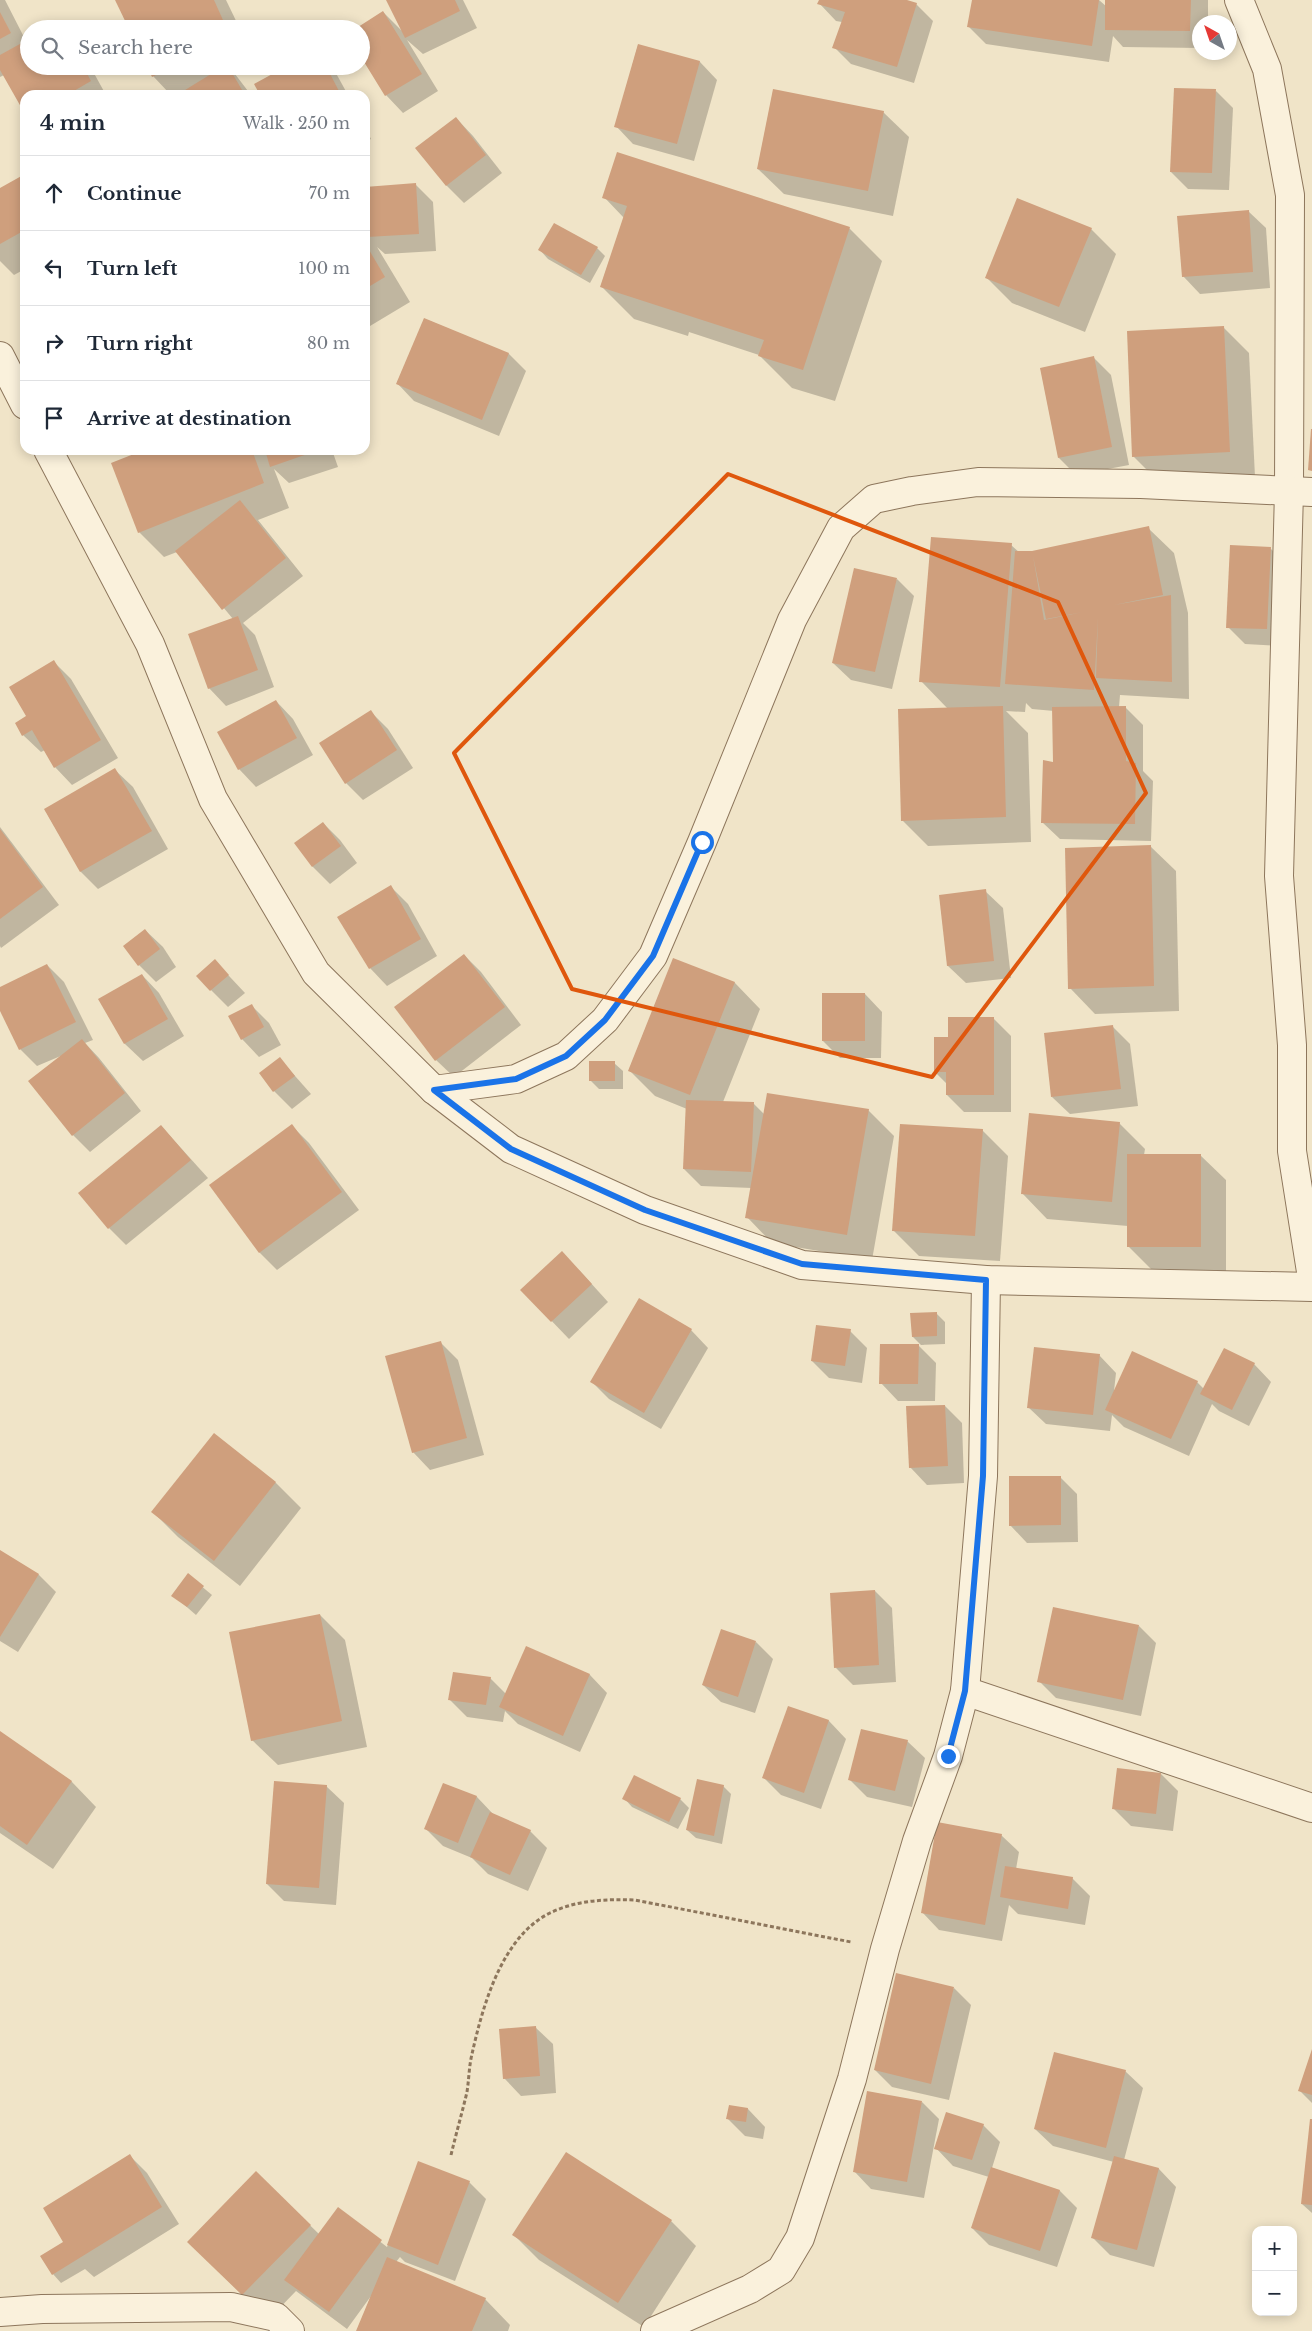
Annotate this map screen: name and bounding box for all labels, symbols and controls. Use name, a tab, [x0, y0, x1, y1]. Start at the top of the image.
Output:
north arrow	[1192, 15, 1237, 60]
search box	[20, 20, 370, 75]
icon: search	[38, 34, 66, 62]
text: Search here	[78, 36, 193, 59]
text: 4 min	[40, 110, 106, 136]
text: Walk · 250 m	[243, 113, 350, 133]
icon: ahead	[40, 179, 68, 207]
text: Continue	[87, 182, 182, 205]
text: 70 m	[309, 183, 350, 203]
icon: left	[40, 254, 68, 282]
text: Turn left	[87, 257, 178, 280]
text: 100 m	[298, 258, 350, 278]
icon: right	[40, 329, 68, 357]
text: Turn right	[87, 332, 193, 355]
text: 80 m	[307, 333, 350, 353]
icon: arrive	[40, 404, 68, 432]
text: Arrive at destination	[87, 407, 291, 430]
route start	[691, 831, 714, 854]
route end	[937, 1745, 960, 1768]
map controls	[1252, 2226, 1297, 2316]
button: +	[1252, 2226, 1297, 2271]
button: −	[1252, 2271, 1297, 2316]

